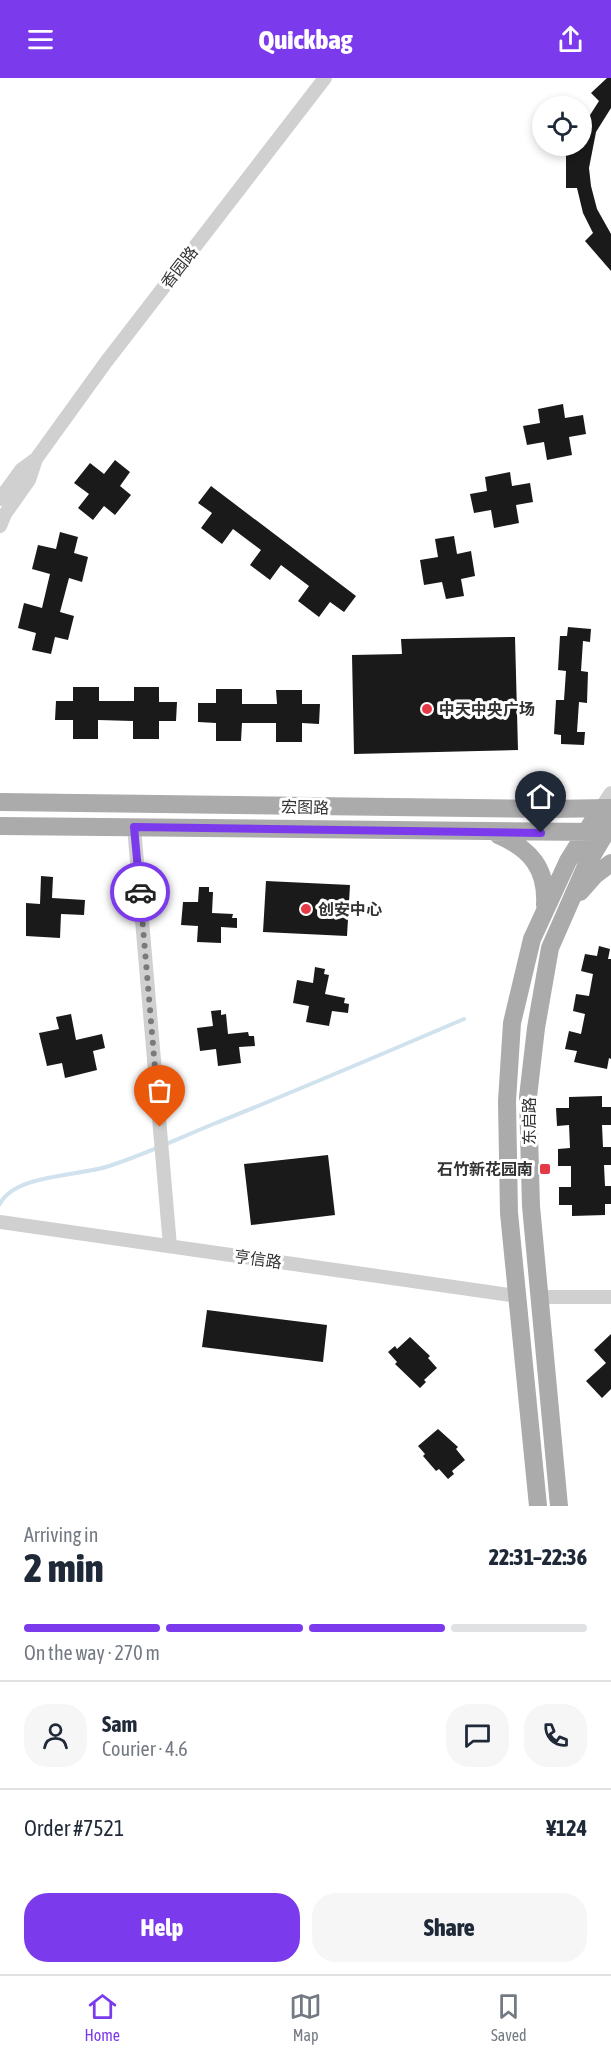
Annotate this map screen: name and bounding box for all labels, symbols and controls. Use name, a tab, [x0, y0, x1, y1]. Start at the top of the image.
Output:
icon: menu	[24, 23, 57, 56]
icon: share	[554, 23, 587, 56]
text: Quickbag	[259, 24, 352, 55]
map controls	[532, 96, 592, 156]
button: locate	[532, 96, 592, 156]
street label: 香园路	[157, 243, 201, 291]
place label: 中天中央广场	[439, 700, 535, 718]
marker: 中天中央广场	[420, 702, 434, 716]
pin	[515, 771, 566, 833]
icon: home	[524, 780, 557, 813]
street label: 宏图路	[281, 798, 329, 816]
courier	[110, 862, 170, 922]
icon: car	[124, 876, 157, 909]
place label: 创安中心	[318, 900, 382, 918]
marker: 创安中心	[299, 902, 313, 916]
pin	[134, 1065, 185, 1127]
icon: bag	[143, 1074, 176, 1107]
street label: 东启路	[520, 1097, 538, 1145]
place label: 石竹新花园南	[437, 1160, 533, 1178]
marker: 石竹新花园南	[538, 1162, 552, 1176]
street label: 亨信路	[233, 1247, 283, 1271]
text: Arriving in	[24, 1523, 98, 1546]
text: 22:31–22:36	[489, 1544, 587, 1570]
text: 2 min	[24, 1546, 104, 1590]
text: On the way · 270 m	[24, 1641, 160, 1664]
button: person	[24, 1704, 87, 1767]
button: chat	[446, 1704, 509, 1767]
button: phone	[524, 1704, 587, 1767]
text: Sam	[102, 1711, 137, 1737]
text: Courier · 4.6	[102, 1737, 188, 1760]
text: Order #7521	[24, 1815, 124, 1841]
text: ¥124	[546, 1815, 587, 1841]
button: Help	[24, 1893, 300, 1962]
button: Share	[312, 1893, 587, 1962]
tab: Home	[85, 1990, 120, 2044]
tab: Map	[289, 1990, 322, 2044]
tab: Saved	[491, 1990, 526, 2044]

